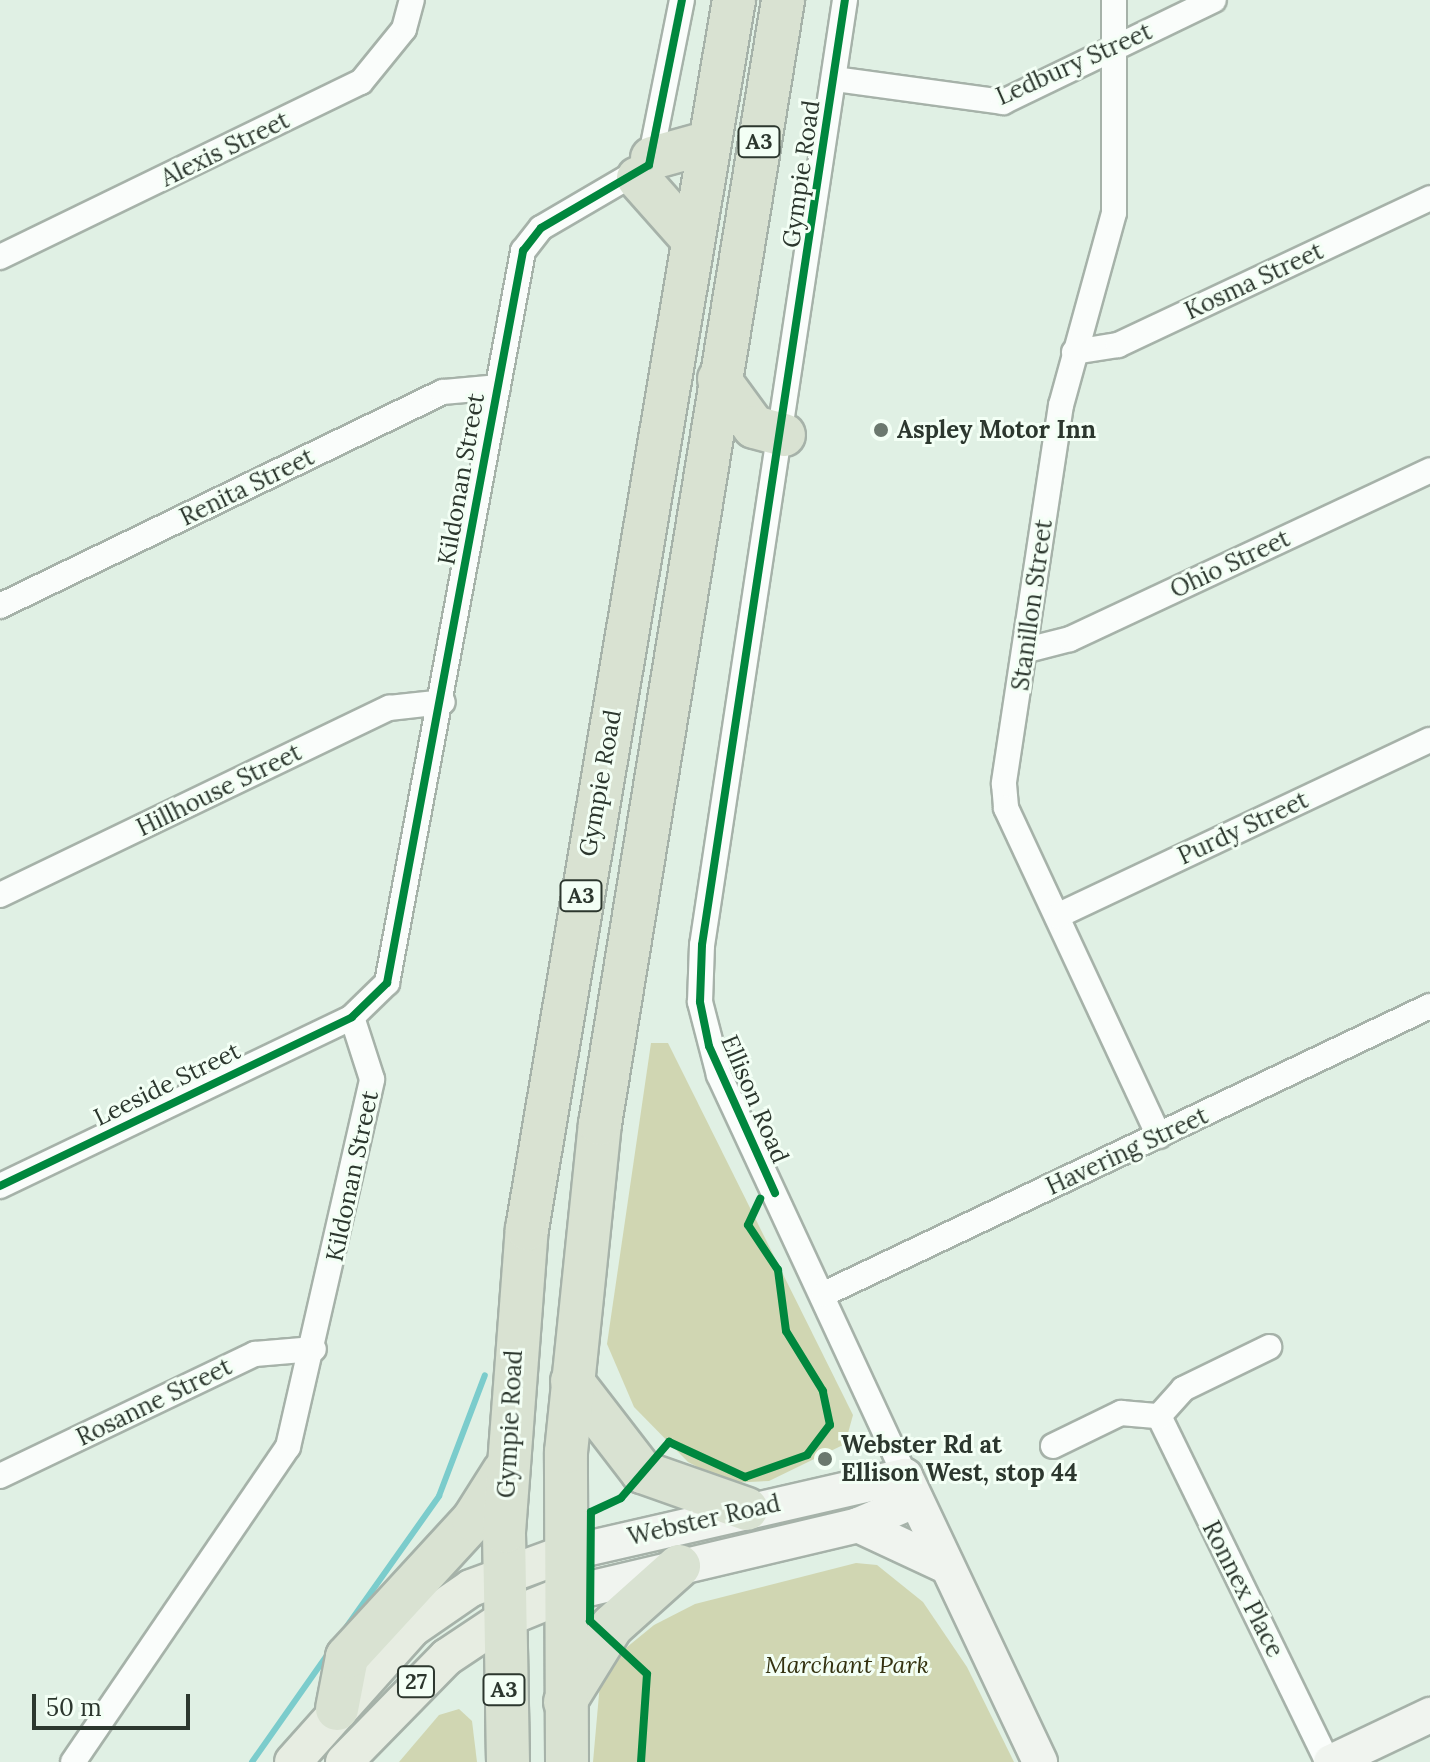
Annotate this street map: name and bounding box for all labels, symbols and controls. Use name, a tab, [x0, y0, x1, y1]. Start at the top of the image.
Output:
street label: Ledbury Street	[992, 17, 1156, 111]
street label: Gympie Road	[776, 98, 826, 250]
street label: Alexis Street	[156, 106, 294, 192]
road number: A3	[737, 124, 781, 160]
street label: Kosma Street	[1180, 236, 1328, 326]
street label: Kildonan Street	[432, 391, 490, 567]
place label: Aspley Motor Inn	[897, 416, 1096, 444]
marker: Aspley Motor Inn	[872, 421, 890, 439]
street label: Renita Street	[175, 442, 319, 532]
street label: Stanillon Street	[1006, 518, 1058, 692]
street label: Ohio Street	[1166, 524, 1294, 604]
street label: Gympie Road	[573, 707, 627, 859]
street label: Hillhouse Street	[132, 738, 306, 842]
street label: Purdy Street	[1173, 785, 1313, 871]
road number: A3	[559, 878, 603, 914]
street label: Ellison Road	[715, 1031, 795, 1167]
street label: Leeside Street	[89, 1036, 245, 1132]
street label: Kildonan Street	[320, 1088, 384, 1264]
street label: Havering Street	[1042, 1101, 1212, 1201]
street label: Gympie Road	[492, 1349, 528, 1499]
street label: Rosanne Street	[72, 1352, 236, 1452]
place label: Webster Rd at Ellison West, stop 44	[841, 1431, 1078, 1487]
marker: Webster Rd at Ellison West, stop 44	[816, 1450, 834, 1468]
street label: Webster Road	[625, 1488, 783, 1552]
street label: Ronnex Place	[1196, 1516, 1290, 1662]
park label: Marchant Park	[765, 1651, 929, 1679]
road number: 27	[396, 1664, 436, 1700]
road number: A3	[482, 1672, 526, 1708]
scale bar	[36, 1678, 194, 1728]
text: 50 m	[46, 1692, 102, 1723]

